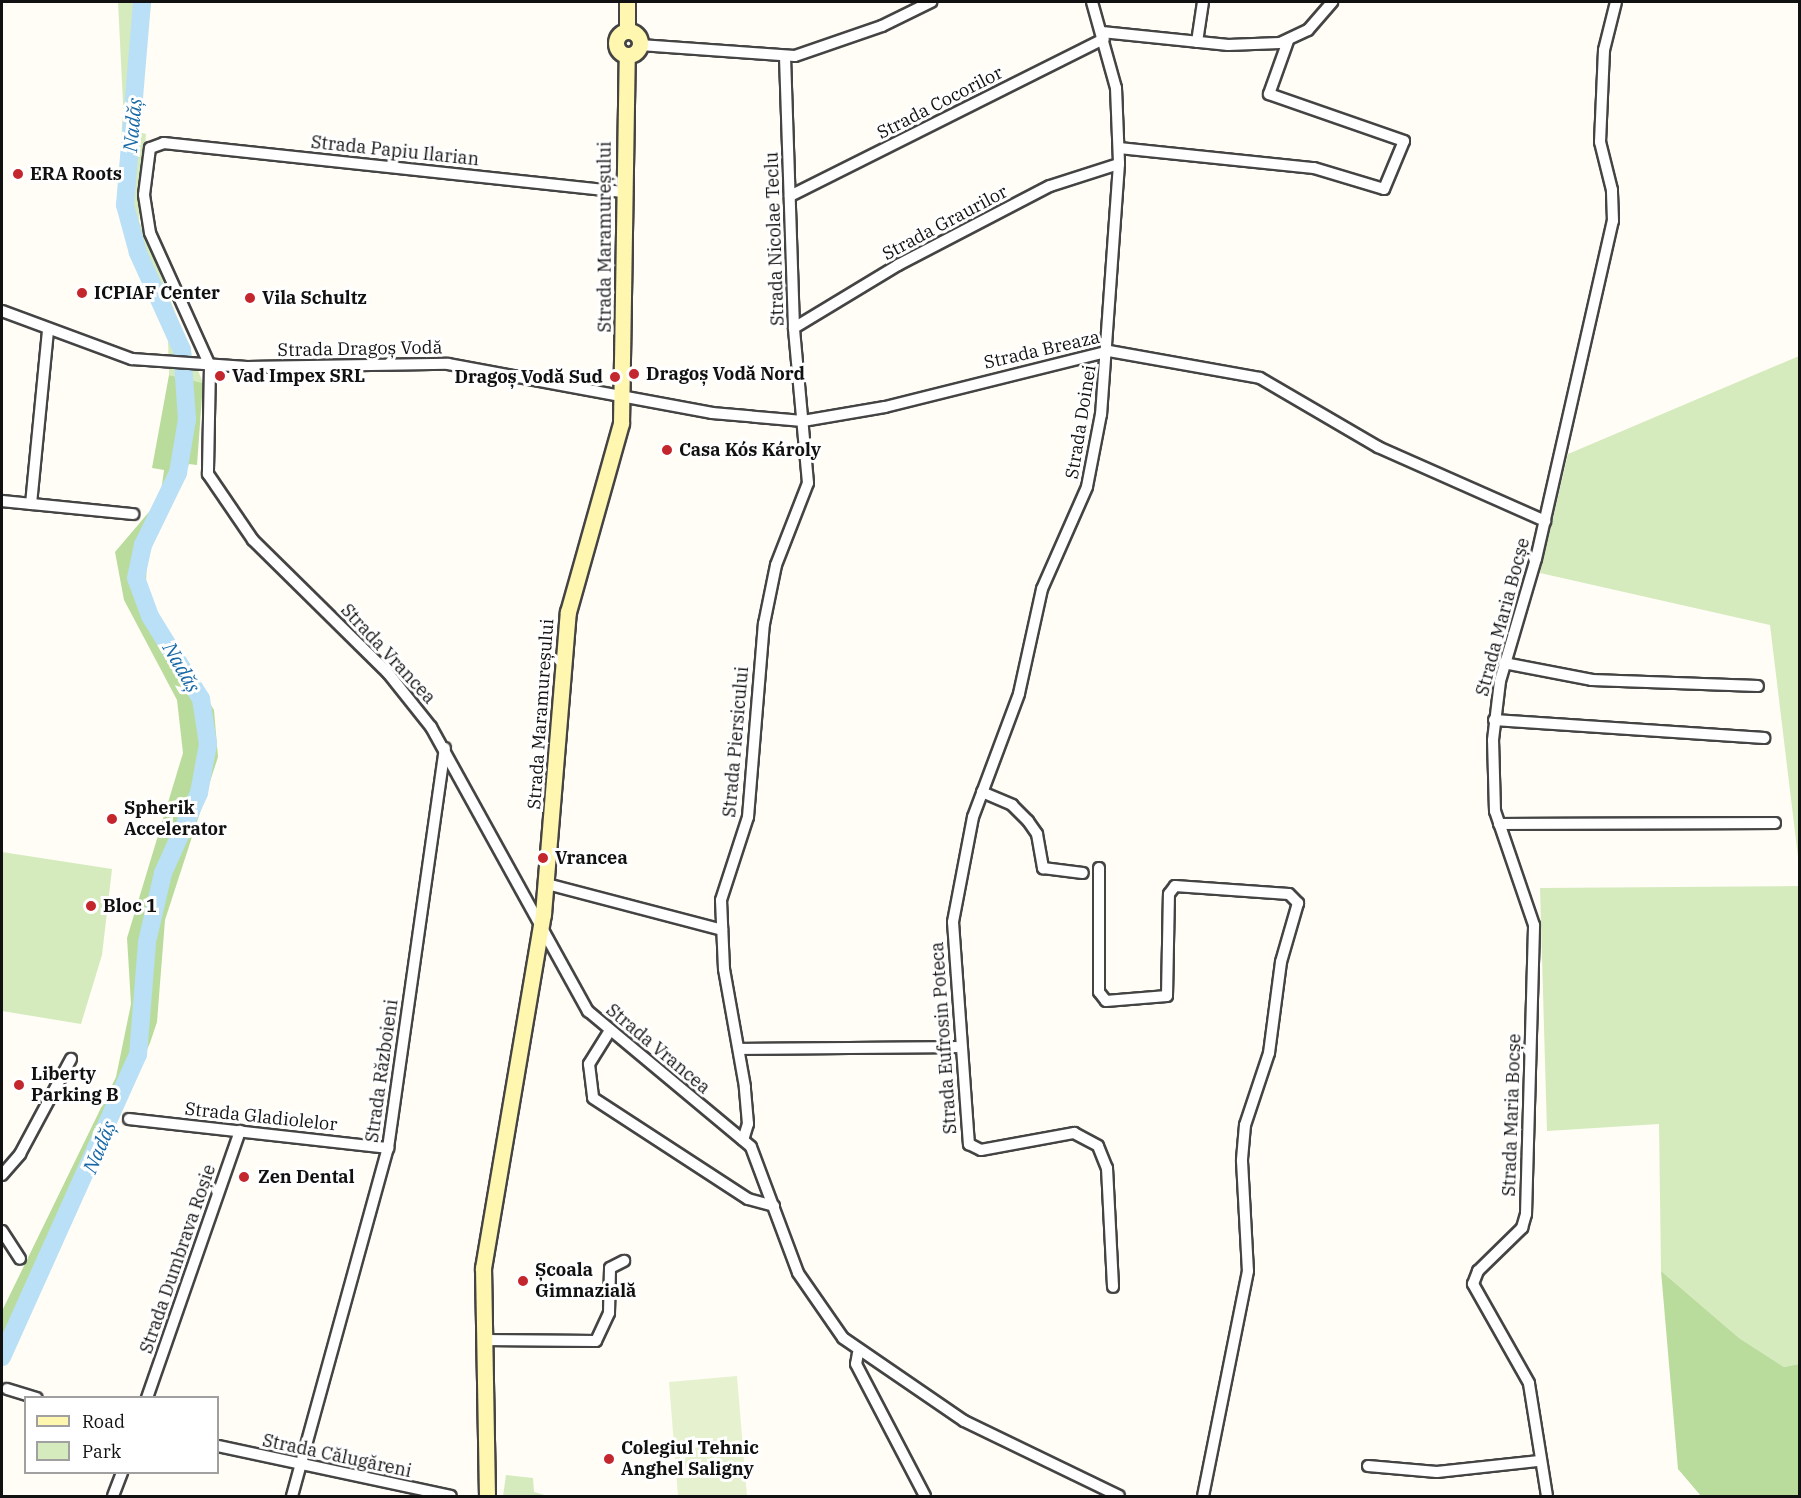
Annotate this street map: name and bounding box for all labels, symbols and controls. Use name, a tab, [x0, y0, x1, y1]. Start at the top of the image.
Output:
street label: Strada Cocorilor	[874, 62, 1006, 144]
water label: Nadăș	[118, 97, 146, 153]
street label: Strada Papiu Ilarian	[310, 131, 480, 171]
street label: Strada Maramureșului	[594, 141, 616, 333]
street label: Strada Nicolae Teclu	[761, 152, 789, 326]
place label: ERA Roots	[30, 163, 122, 185]
marker: ERA Roots	[11, 167, 25, 181]
street label: Strada Graurilor	[879, 181, 1011, 265]
place label: ICPIAF Center	[94, 282, 220, 304]
marker: ICPIAF Center	[75, 286, 89, 300]
place label: Vila Schultz	[262, 287, 367, 309]
marker: Vila Schultz	[243, 291, 257, 305]
street label: Strada Breaza	[982, 326, 1102, 374]
street label: Strada Dragoș Vodă	[277, 337, 443, 361]
place label: Dragoș Vodă Nord	[646, 363, 805, 385]
street label: Strada Doinei	[1061, 363, 1101, 481]
place label: Vad Impex SRL	[232, 365, 365, 387]
place label: Dragoș Vodă Sud	[454, 366, 603, 388]
marker: Dragoș Vodă Nord	[627, 367, 641, 381]
marker: Vad Impex SRL	[213, 369, 227, 383]
marker: Dragoș Vodă Sud	[608, 370, 622, 384]
place label: Casa Kós Károly	[679, 439, 821, 461]
marker: Casa Kós Károly	[660, 443, 674, 457]
street label: Strada Maria Bocșe	[1471, 535, 1535, 699]
street label: Strada Vrancea	[336, 600, 440, 708]
street label: Strada Maramureșului	[524, 618, 558, 810]
water label: Nadăș	[158, 638, 206, 696]
street label: Strada Piersicului	[719, 666, 753, 818]
place label: Spherik Accelerator	[124, 798, 227, 840]
marker: Spherik Accelerator	[105, 812, 119, 826]
place label: Vrancea	[555, 847, 628, 869]
marker: Vrancea	[536, 851, 550, 865]
place label: Bloc 1	[103, 895, 157, 917]
marker: Bloc 1	[84, 899, 98, 913]
street label: Strada Eufrosin Poteca	[926, 941, 962, 1135]
street label: Strada Războieni	[361, 998, 403, 1144]
street label: Strada Vrancea	[602, 999, 714, 1099]
street label: Strada Maria Bocșe	[1498, 1033, 1526, 1197]
place label: Liberty Parking B	[31, 1064, 119, 1106]
marker: Liberty Parking B	[12, 1078, 26, 1092]
street label: Strada Gladiolelor	[184, 1098, 338, 1136]
water label: Nadăș	[77, 1117, 121, 1177]
street label: Strada Dumbrava Roșie	[135, 1162, 221, 1356]
place label: Zen Dental	[258, 1166, 354, 1188]
marker: Zen Dental	[235, 1168, 253, 1186]
place label: Școala Gimnazială	[535, 1260, 636, 1302]
marker: Școala Gimnazială	[516, 1274, 530, 1288]
legend	[24, 1396, 219, 1474]
text: Road	[82, 1410, 125, 1433]
street label: Strada Călugăreni	[260, 1430, 414, 1482]
place label: Colegiul Tehnic Anghel Saligny	[621, 1438, 759, 1480]
text: Park	[82, 1440, 121, 1463]
marker: Colegiul Tehnic Anghel Saligny	[602, 1452, 616, 1466]

